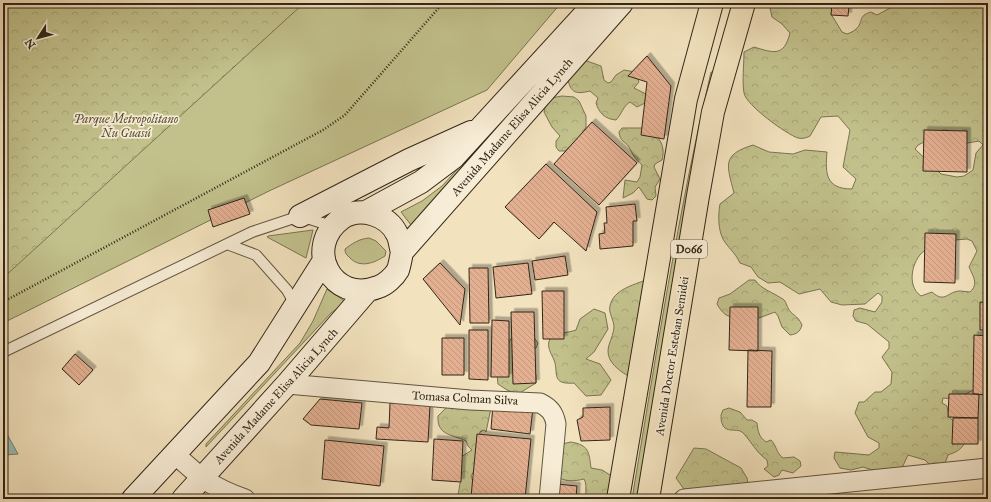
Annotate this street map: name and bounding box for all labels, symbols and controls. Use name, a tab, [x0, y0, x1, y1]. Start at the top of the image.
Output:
north arrow	[18, 18, 58, 58]
text: N	[22, 35, 38, 51]
street label: Avenida Madame Elisa Alicia Lynch	[448, 55, 576, 200]
park label: Parque Metropolitano Ñu Guasú	[74, 112, 179, 140]
road number: D066	[671, 240, 707, 258]
street label: Avenida Doctor Esteban Semidei	[652, 274, 692, 438]
street label: Avenida Madame Elisa Alicia Lynch	[211, 325, 341, 468]
street label: Tomasa Colman Silva	[412, 388, 519, 408]

